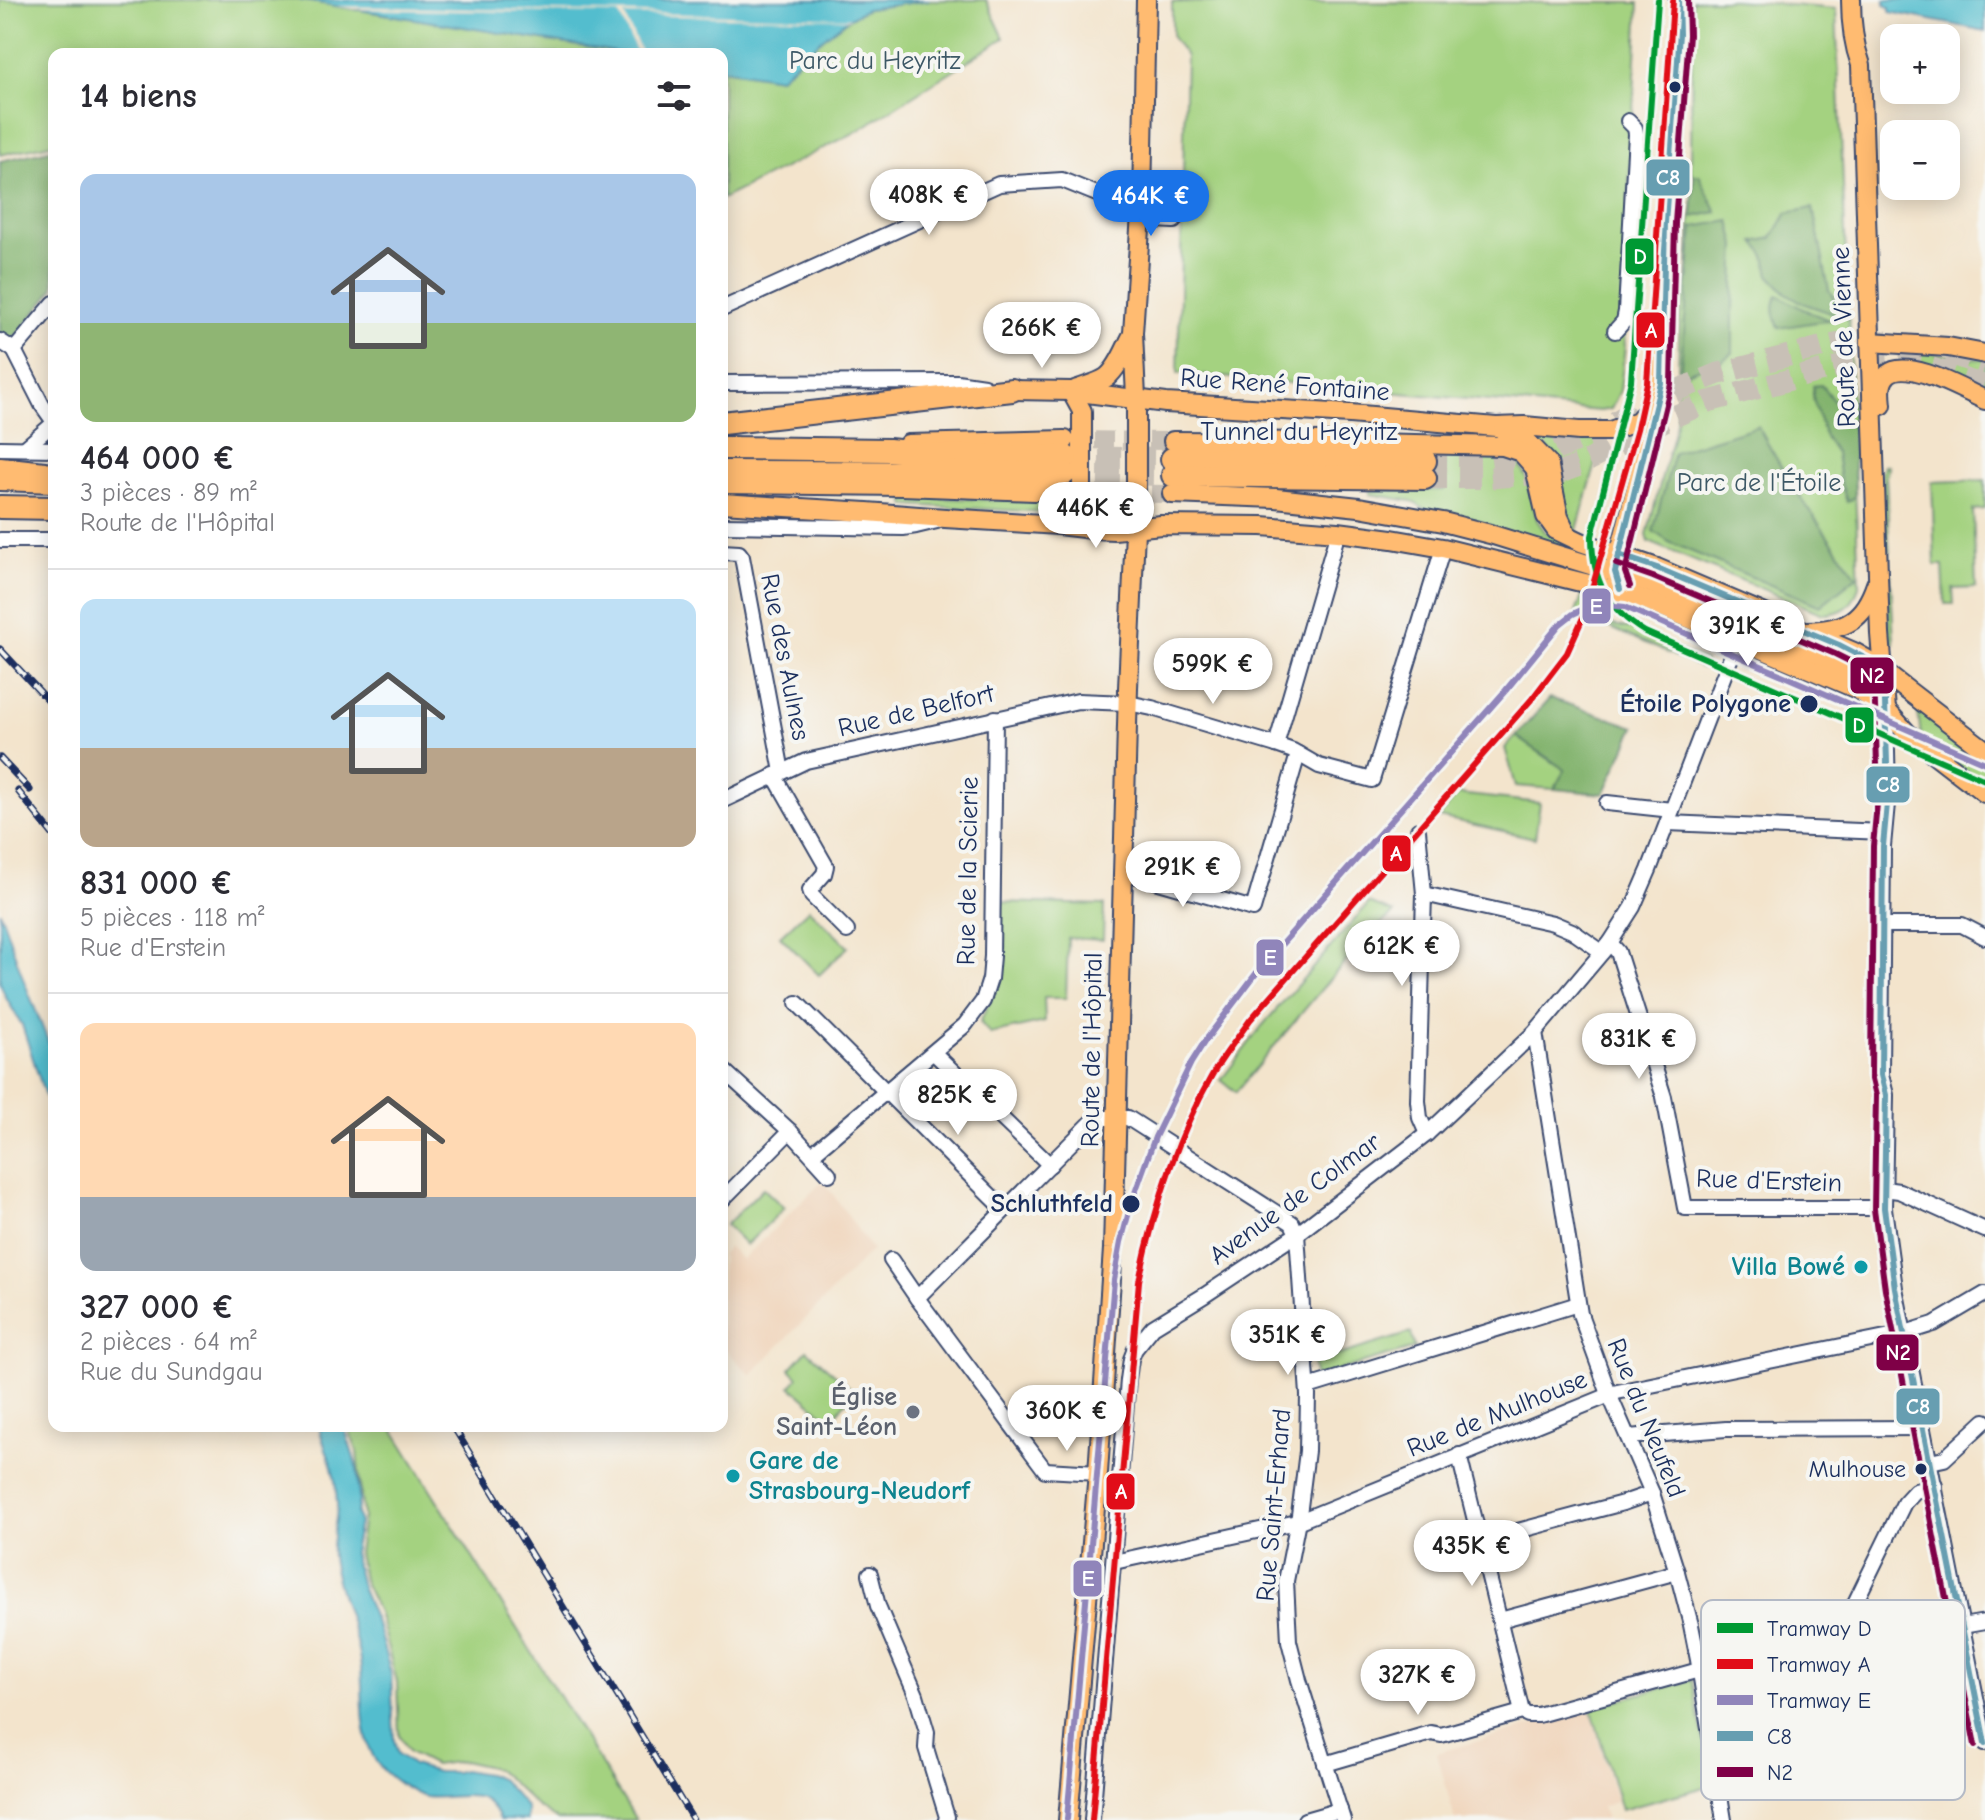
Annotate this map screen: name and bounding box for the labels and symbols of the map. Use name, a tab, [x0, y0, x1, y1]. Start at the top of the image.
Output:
park label: Parc du Heyritz	[789, 46, 961, 76]
unlabelled marker	[1667, 79, 1683, 95]
line badge: C8	[1645, 158, 1691, 197]
text: C8	[1656, 165, 1680, 191]
pin: 408K €	[864, 169, 994, 237]
pin: 464K €	[1086, 170, 1216, 238]
line badge: D	[1624, 237, 1655, 276]
text: D	[1633, 244, 1647, 270]
street label: Route de Vienne	[1826, 246, 1862, 428]
pin: 266K €	[977, 302, 1107, 370]
line badge: A	[1635, 311, 1666, 349]
text: A	[1645, 318, 1657, 344]
street label: Rue René Fontaine	[1179, 363, 1391, 407]
street label: Tunnel du Heyritz	[1200, 417, 1398, 447]
park label: Parc de l'Étoile	[1677, 467, 1841, 498]
pin: 446K €	[1031, 482, 1161, 550]
street label: Rue des Aulnes	[754, 571, 816, 743]
line badge: E	[1581, 587, 1612, 625]
text: E	[1589, 594, 1603, 620]
pin: 391K €	[1683, 600, 1813, 668]
pin: 599K €	[1148, 638, 1278, 706]
line badge: N2	[1849, 656, 1895, 695]
text: N2	[1859, 663, 1885, 689]
street label: Rue de Belfort	[835, 678, 998, 744]
place label: Étoile Polygone	[1620, 688, 1791, 719]
marker: Étoile Polygone	[1798, 693, 1820, 715]
line badge: D	[1844, 706, 1875, 744]
text: D	[1852, 713, 1866, 739]
line badge: C8	[1865, 765, 1911, 804]
text: C8	[1876, 772, 1900, 798]
street label: Rue de la Scierie	[951, 776, 985, 966]
line badge: A	[1381, 834, 1412, 873]
pin: 291K €	[1118, 841, 1248, 909]
text: A	[1390, 841, 1402, 867]
pin: 612K €	[1337, 920, 1467, 988]
line badge: E	[1255, 938, 1285, 977]
text: E	[1263, 945, 1277, 971]
street label: Route de l'Hôpital	[1075, 952, 1109, 1148]
pin: 831K €	[1574, 1013, 1704, 1081]
pin: 825K €	[893, 1069, 1023, 1137]
street label: Avenue de Colmar	[1204, 1127, 1387, 1271]
street label: Rue d'Erstein	[1695, 1163, 1843, 1199]
place label: Schluthfeld	[991, 1189, 1113, 1219]
marker: Schluthfeld	[1120, 1193, 1142, 1215]
place label: Villa Bowé	[1732, 1252, 1845, 1282]
marker: Villa Bowé	[1852, 1258, 1870, 1276]
pin: 351K €	[1223, 1309, 1353, 1377]
line badge: N2	[1875, 1333, 1920, 1372]
street label: Rue du Neufeld	[1600, 1334, 1692, 1502]
text: N2	[1885, 1340, 1911, 1366]
street label: Rue de Mulhouse	[1403, 1364, 1591, 1464]
place label: Église Saint-Léon	[776, 1381, 897, 1442]
pin: 360K €	[1002, 1385, 1132, 1453]
line badge: C8	[1895, 1387, 1941, 1426]
text: C8	[1906, 1394, 1930, 1420]
marker: Église Saint-Léon	[904, 1403, 922, 1421]
street label: Rue Saint-Erhard	[1251, 1408, 1297, 1602]
place label: Gare de Strasbourg-Neudorf	[749, 1446, 971, 1506]
place label: Mulhouse	[1809, 1455, 1906, 1483]
marker: Mulhouse	[1913, 1461, 1929, 1477]
marker: Gare de Strasbourg-Neudorf	[724, 1467, 742, 1485]
line badge: A	[1105, 1472, 1136, 1511]
text: A	[1115, 1479, 1127, 1505]
pin: 435K €	[1407, 1520, 1537, 1588]
line badge: E	[1072, 1559, 1103, 1598]
text: E	[1081, 1566, 1095, 1592]
legend	[1701, 1600, 1965, 1800]
text: Tramway D	[1767, 1616, 1871, 1642]
pin: 327K €	[1353, 1649, 1483, 1717]
text: Tramway A	[1767, 1652, 1871, 1678]
text: Tramway E	[1767, 1688, 1871, 1714]
text: C8	[1767, 1724, 1792, 1750]
text: N2	[1767, 1760, 1793, 1786]

